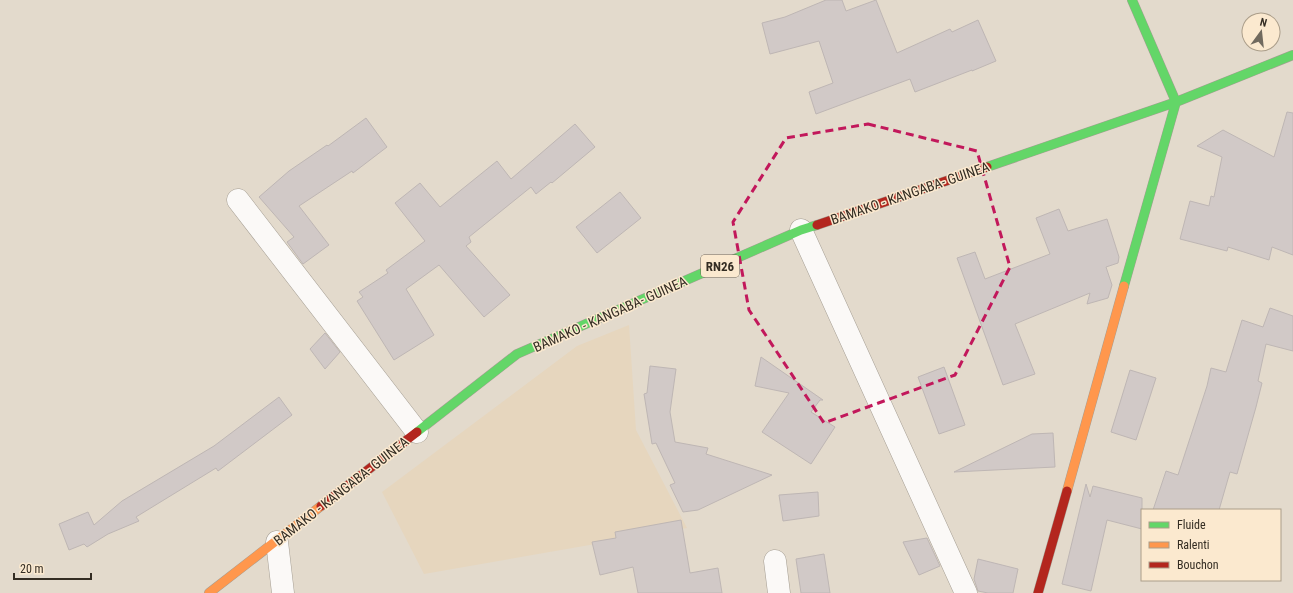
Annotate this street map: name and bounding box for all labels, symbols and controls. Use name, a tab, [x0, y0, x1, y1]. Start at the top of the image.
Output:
north arrow	[1241, 12, 1281, 52]
text: N	[1259, 16, 1269, 30]
street label: BAMAKO - KANGABA- GUINEA	[829, 158, 991, 228]
road number: RN26	[701, 255, 739, 277]
street label: BAMAKO - KANGABA- GUINEA	[531, 273, 689, 355]
street label: BAMAKO - KANGABA- GUINEA	[270, 433, 412, 549]
legend	[1141, 509, 1281, 581]
text: Fluide	[1177, 518, 1206, 532]
text: Ralenti	[1177, 538, 1210, 552]
scale bar	[14, 555, 91, 581]
text: Bouchon	[1177, 558, 1219, 572]
text: 20 m	[20, 562, 44, 576]

